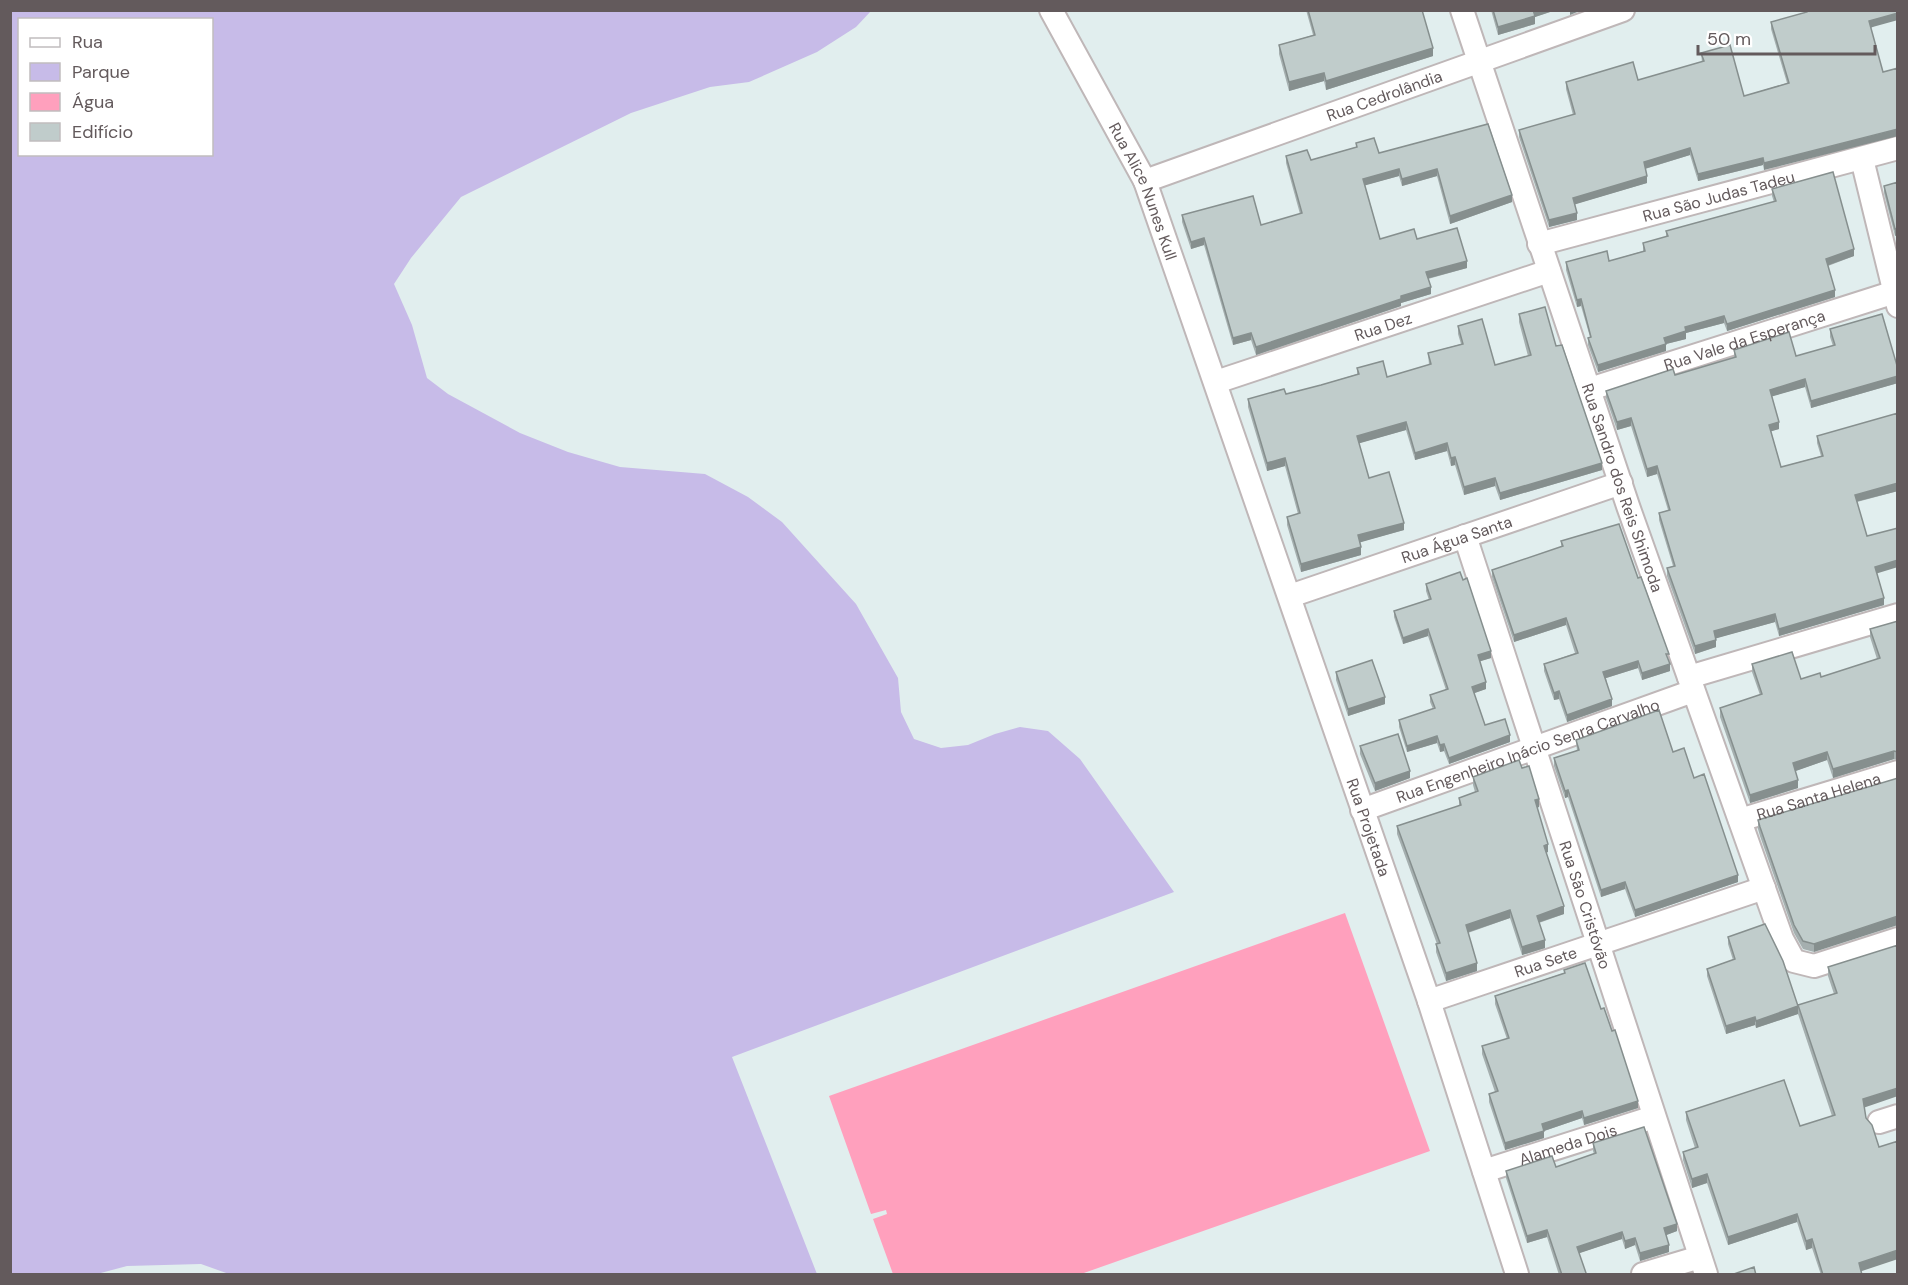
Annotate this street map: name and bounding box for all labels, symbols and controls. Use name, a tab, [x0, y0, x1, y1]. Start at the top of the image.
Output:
legend	[18, 18, 213, 156]
scale bar	[1698, 18, 1875, 56]
text: 50 m	[1707, 27, 1751, 51]
text: Rua	[72, 30, 103, 54]
text: Parque	[72, 60, 130, 84]
street label: Rua Cedrolândia	[1323, 65, 1445, 126]
text: Água	[72, 90, 114, 114]
street label: Rua Alice Nunes Kull	[1104, 119, 1182, 263]
text: Edifício	[72, 120, 133, 144]
street label: Rua São Judas Tadeu	[1640, 166, 1797, 226]
street label: Rua Vale da Esperança	[1661, 304, 1828, 375]
street label: Rua Dez	[1352, 307, 1414, 346]
street label: Rua Sandro dos Reis Shimoda	[1577, 381, 1668, 595]
street label: Rua Água Santa	[1398, 511, 1515, 568]
street label: Rua Engenheiro Inácio Senra Carvalho	[1393, 693, 1662, 807]
street label: Rua Santa Helena	[1754, 767, 1883, 825]
street label: Rua Projetada	[1342, 775, 1396, 879]
street label: Rua São Cristóvão	[1555, 838, 1616, 972]
street label: Rua Sete	[1511, 941, 1580, 982]
street label: Alameda Dois	[1516, 1119, 1620, 1170]

